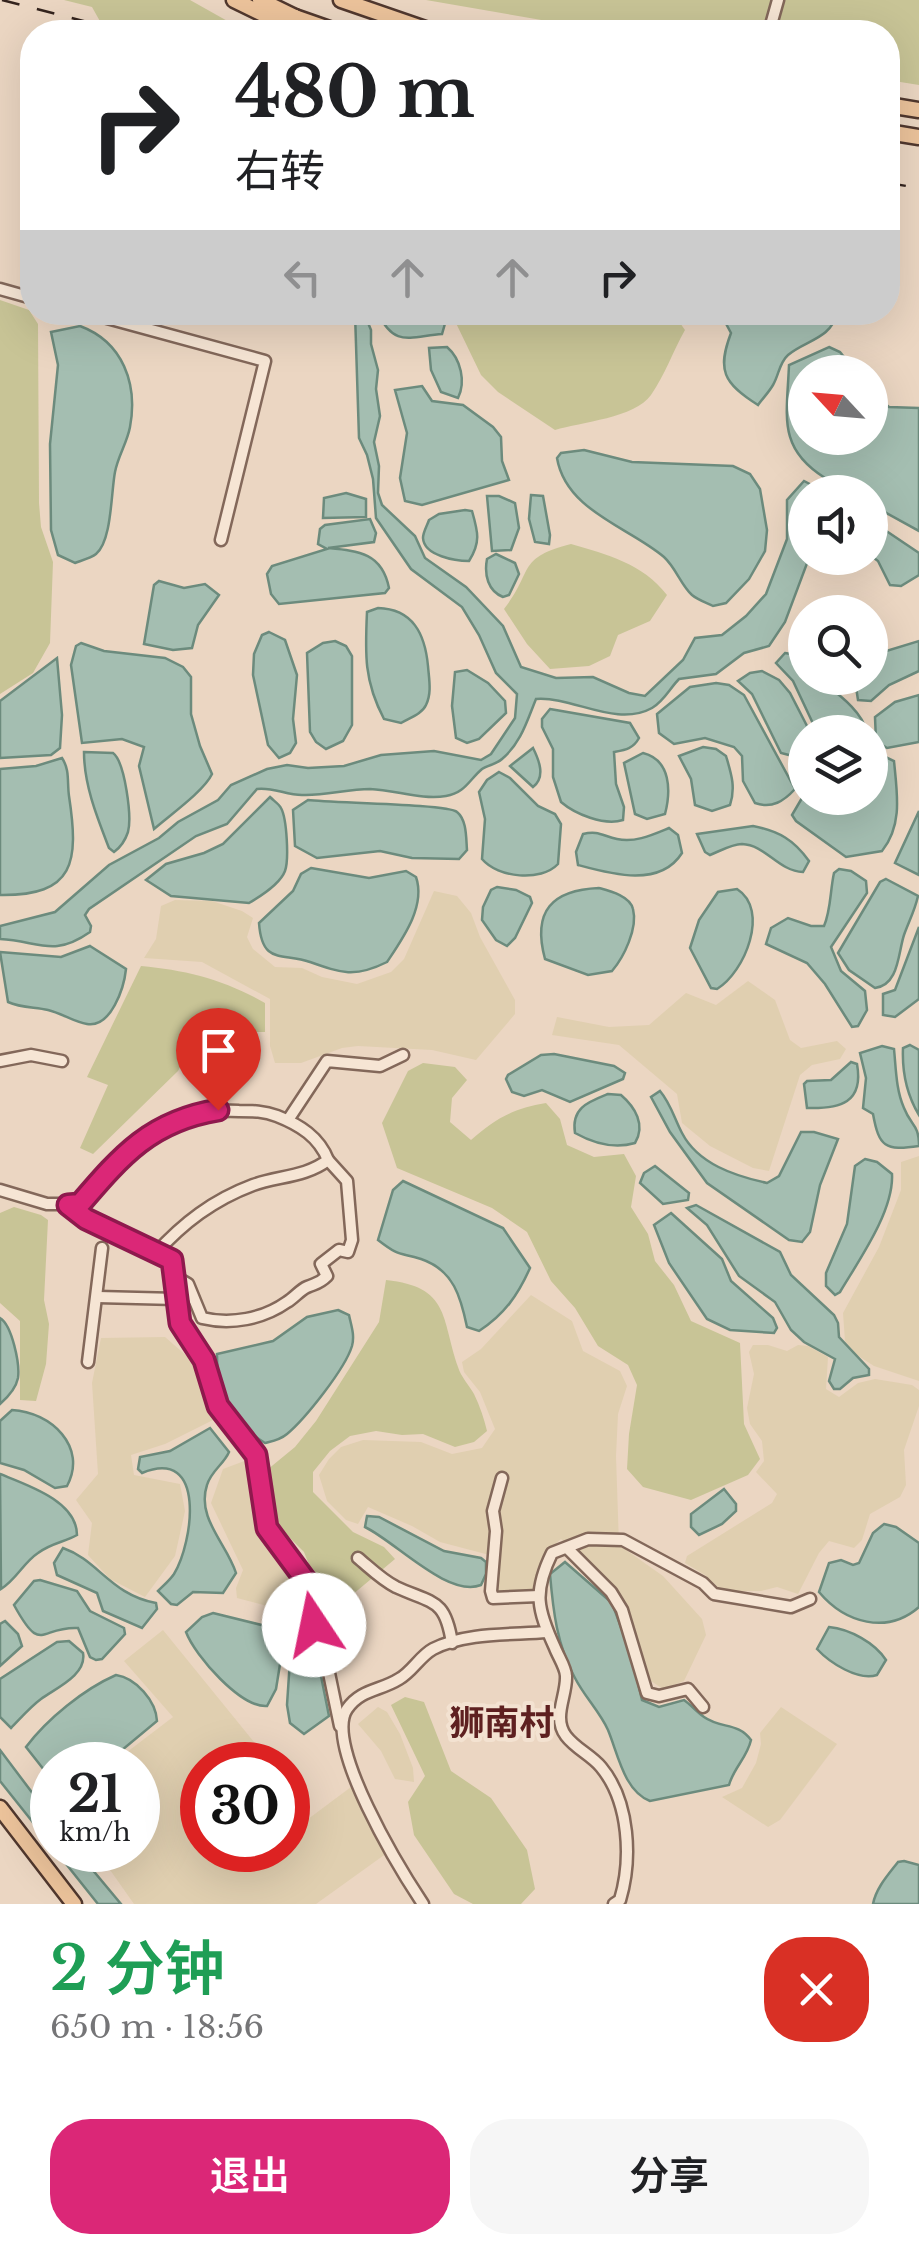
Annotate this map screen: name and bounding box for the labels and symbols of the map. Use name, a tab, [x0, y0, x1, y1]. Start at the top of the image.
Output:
north arrow	[788, 355, 888, 455]
pin	[176, 1008, 261, 1111]
position arrow	[262, 1573, 366, 1677]
district label: 狮南村	[449, 1701, 555, 1744]
speed limit sign: 30	[180, 1742, 310, 1872]

